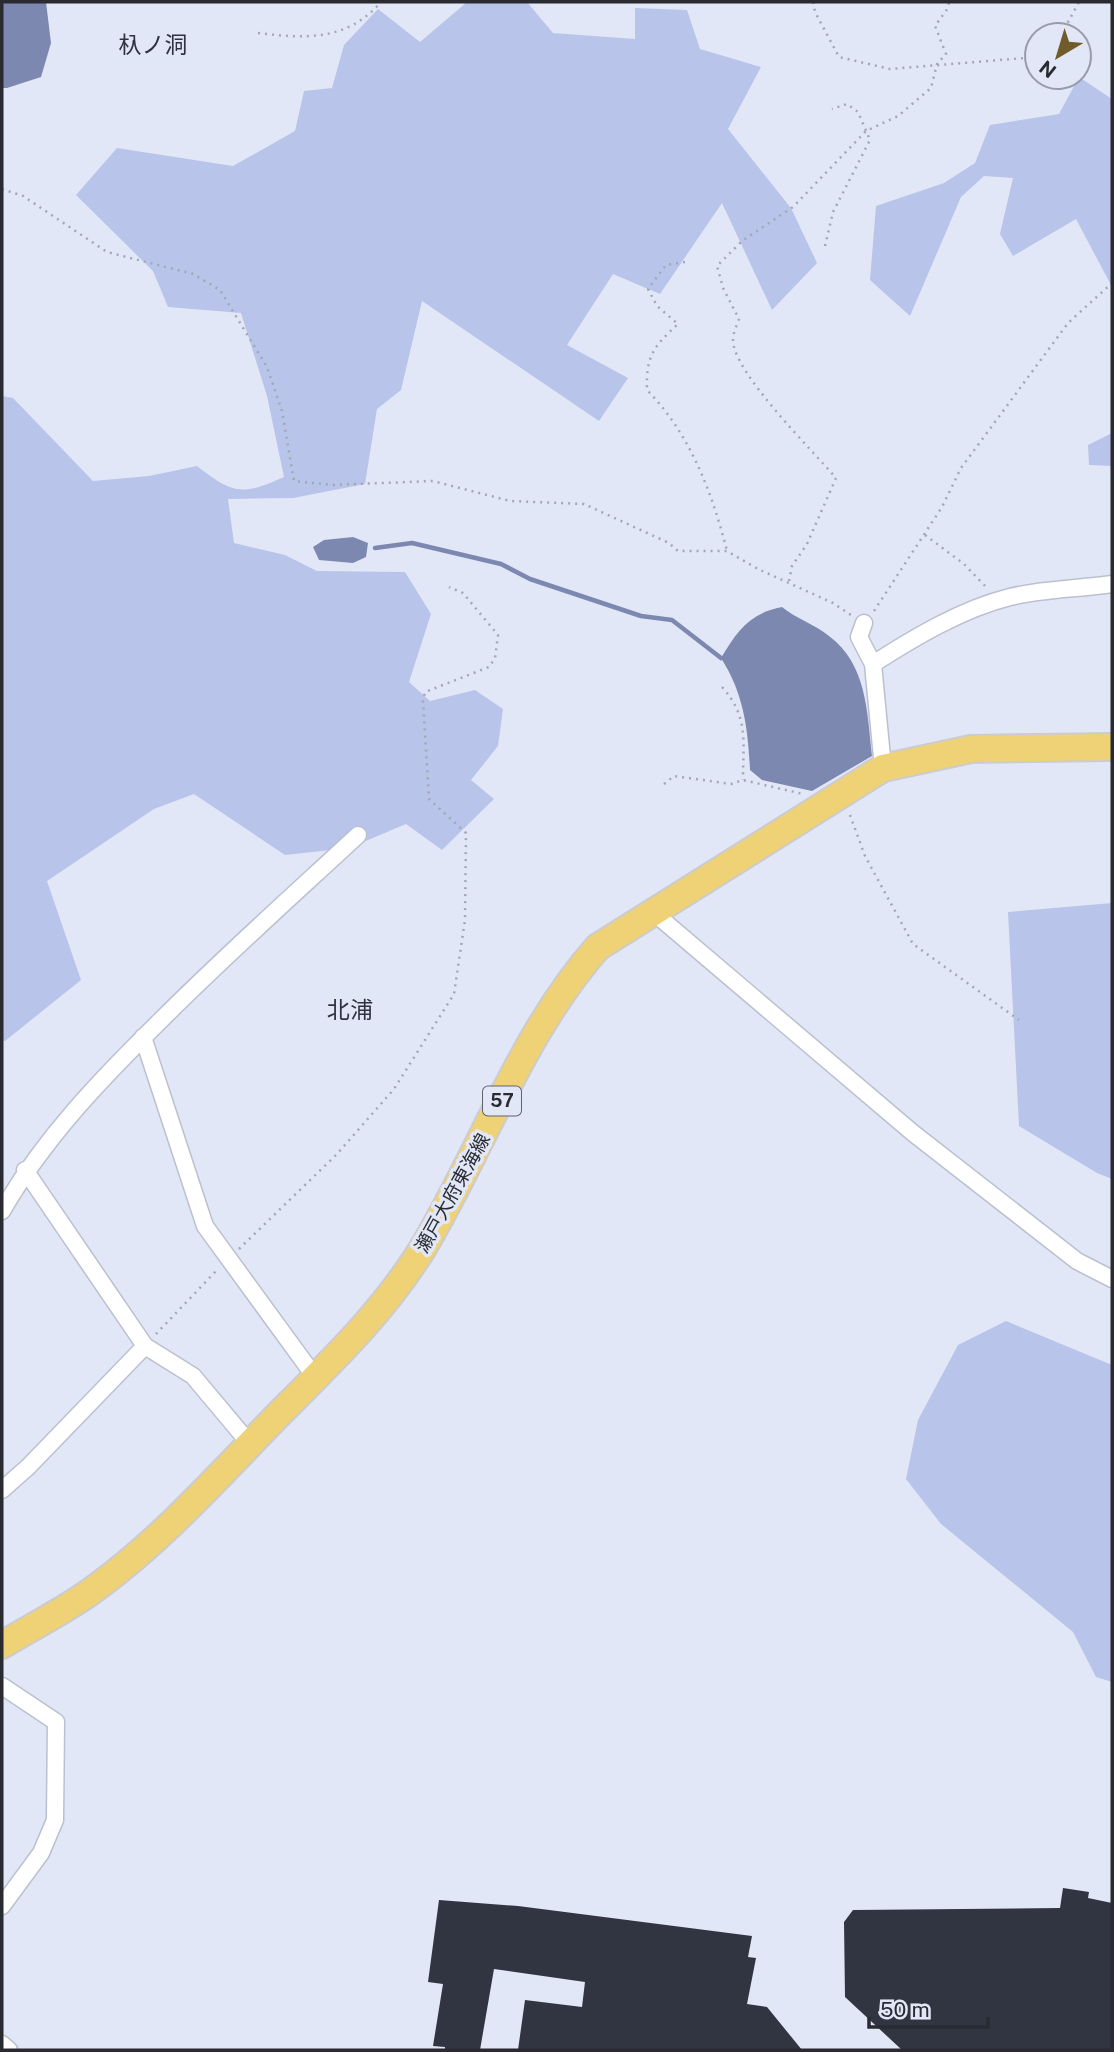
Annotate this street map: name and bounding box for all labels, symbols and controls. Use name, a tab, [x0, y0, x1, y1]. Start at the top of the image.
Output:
north arrow	[1023, 21, 1093, 91]
district label: 杁ノ洞	[119, 31, 188, 58]
text: N	[1035, 56, 1060, 83]
district label: 北浦	[327, 996, 373, 1023]
road number: 57	[483, 1086, 521, 1116]
street label: 瀬戸大府東海線	[410, 1129, 494, 1257]
scale bar	[869, 1986, 988, 2030]
text: 50 m	[880, 1997, 930, 2022]

